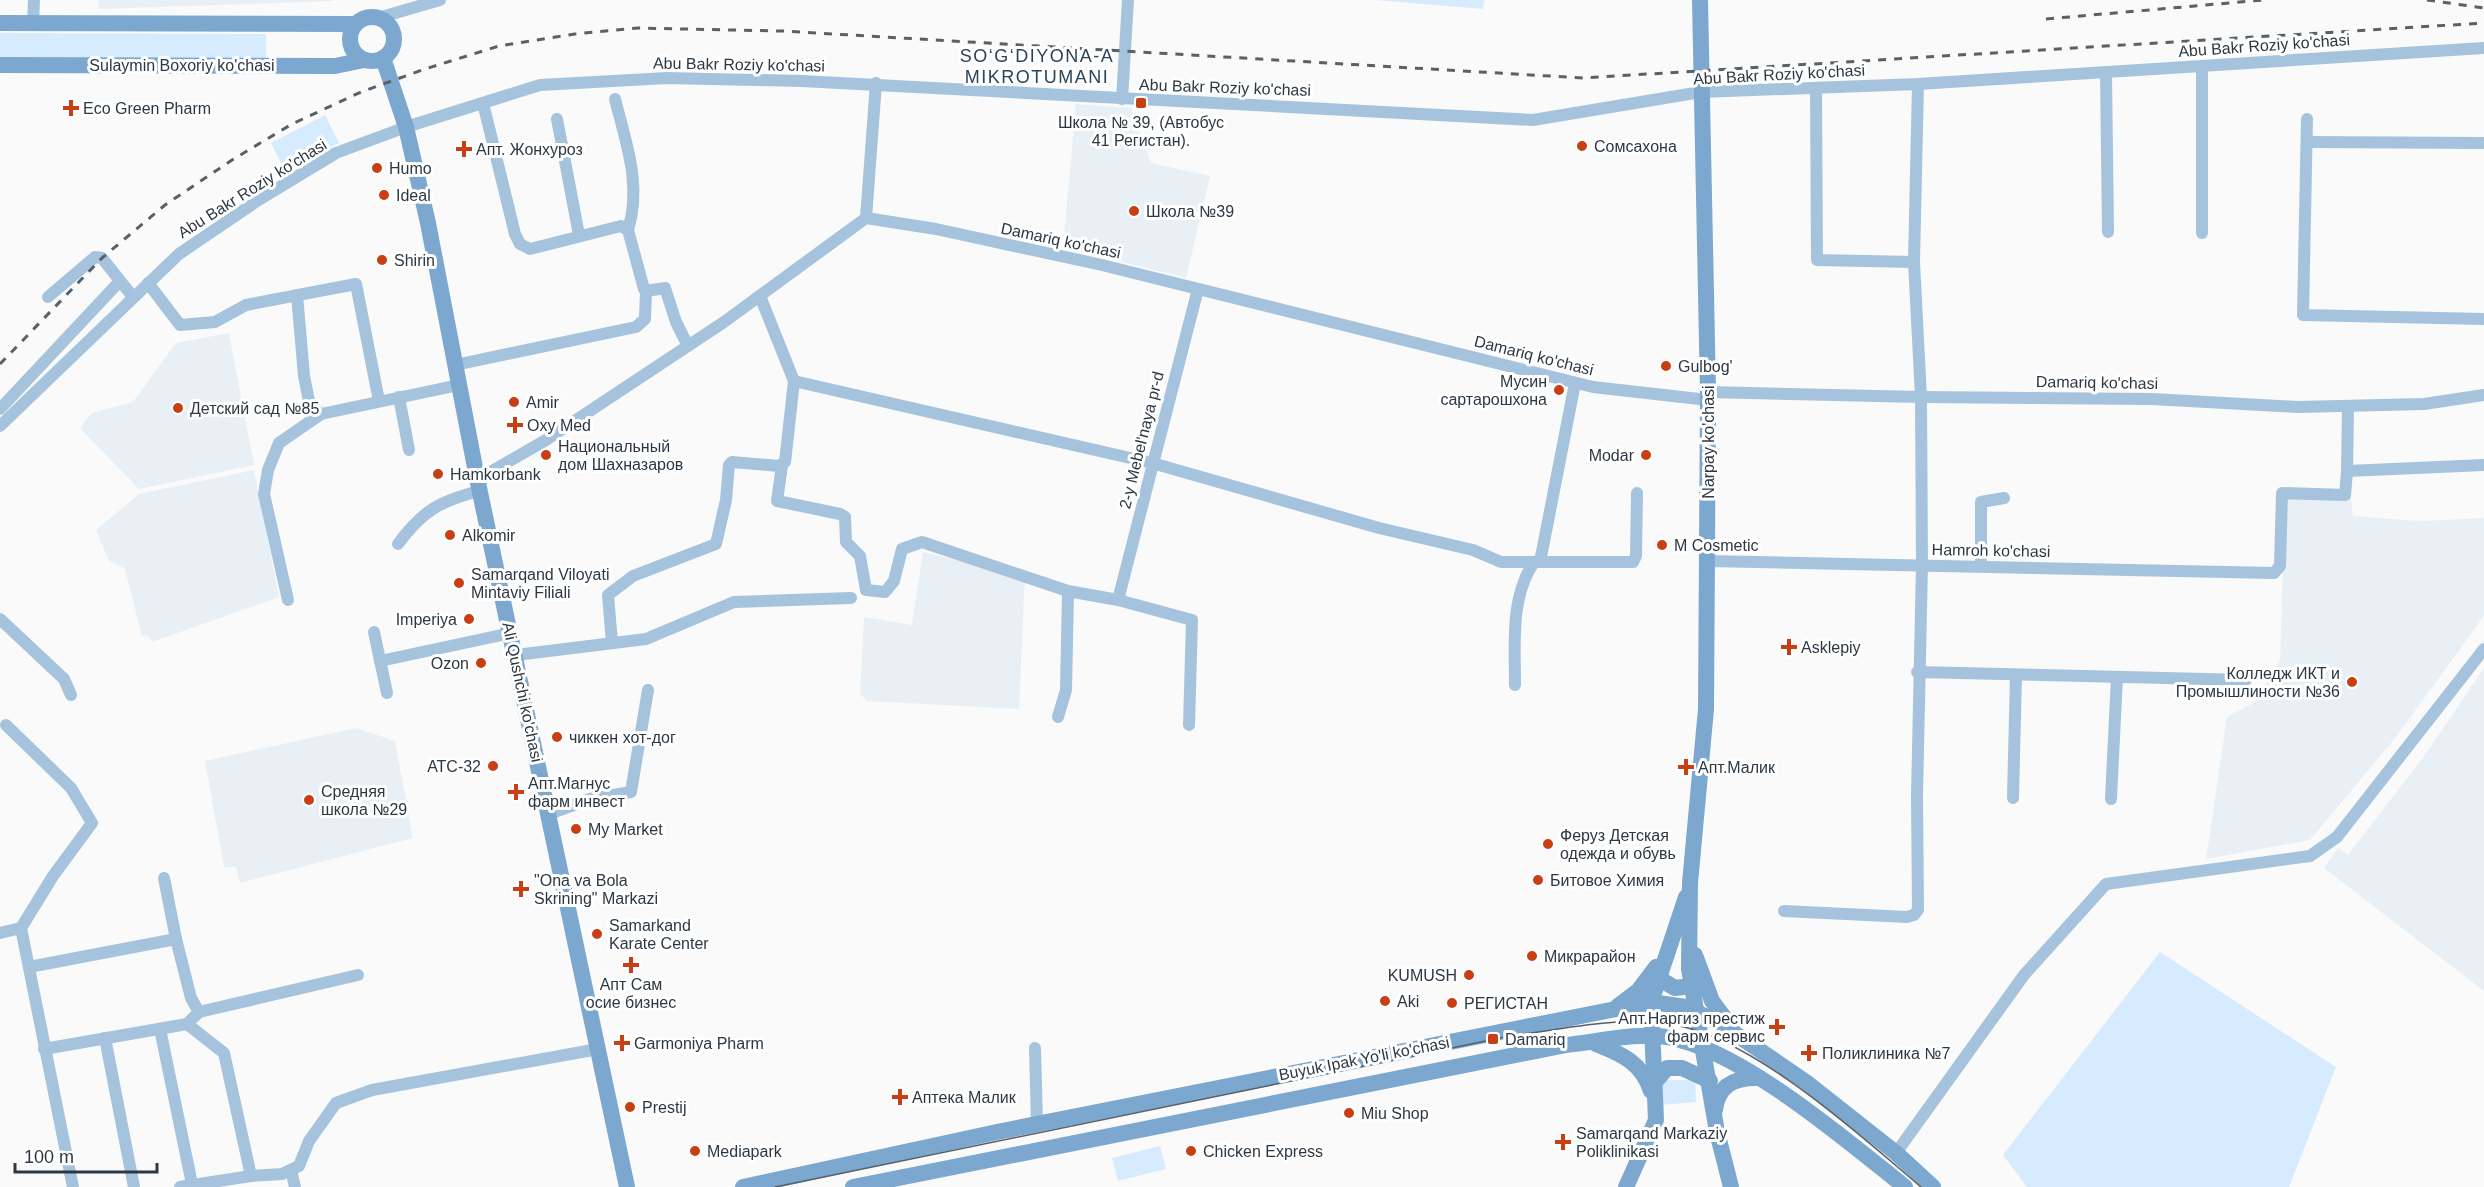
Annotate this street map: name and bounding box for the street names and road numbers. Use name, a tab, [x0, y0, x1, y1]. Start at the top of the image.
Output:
street label: Abu Bakr Roziy ko'chasi	[2178, 31, 2350, 60]
street label: Abu Bakr Roziy ko'chasi	[653, 55, 825, 74]
street label: Sulaymin Boxoriy ko'chasi	[89, 57, 275, 74]
street label: Abu Bakr Roziy ko'chasi	[1693, 62, 1865, 87]
street label: Abu Bakr Roziy ko'chasi	[1139, 76, 1311, 99]
street label: Abu Bakr Roziy ko'chasi	[175, 136, 330, 241]
street label: Damariq ko'chasi	[999, 219, 1122, 262]
street label: Damariq ko'chasi	[1473, 332, 1595, 379]
street label: 2-y Mebel'naya pr-d	[1116, 370, 1167, 511]
street label: Damariq ko'chasi	[2036, 373, 2158, 392]
street label: Narpay ko'chasi	[1700, 385, 1717, 499]
street label: Hamroh ko'chasi	[1932, 541, 2050, 560]
street label: Ali Qushchi ko'chasi	[499, 621, 546, 764]
street label: Buyuk Ipak Yo'li ko'chasi	[1277, 1034, 1451, 1083]

